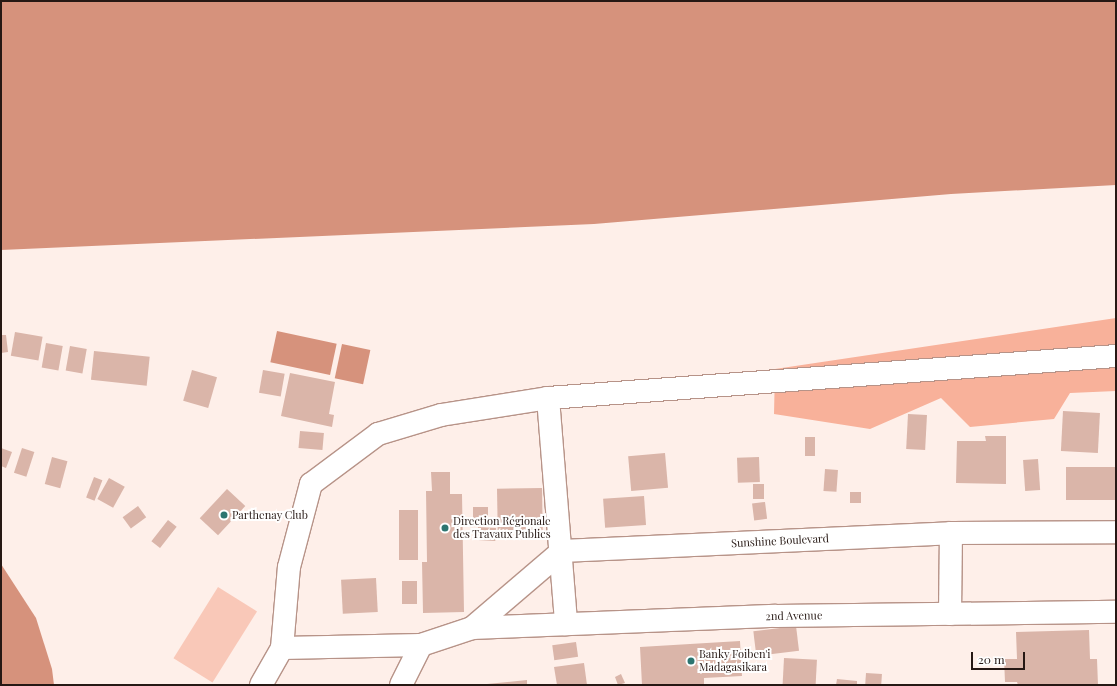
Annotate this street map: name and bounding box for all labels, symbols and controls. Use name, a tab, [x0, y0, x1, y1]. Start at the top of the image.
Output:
place label: Parthenay Club	[232, 508, 308, 522]
marker: Parthenay Club	[219, 510, 229, 520]
place label: Direction Régionale des Travaux Publics	[453, 515, 551, 541]
marker: Direction Régionale des Travaux Publics	[440, 523, 450, 533]
street label: Sunshine Boulevard	[731, 532, 829, 550]
street label: 2nd Avenue	[765, 609, 823, 623]
scale bar	[973, 644, 1027, 670]
place label: Banky Foiben'i Madagasikara	[699, 648, 771, 674]
text: 20 m	[978, 651, 1005, 667]
marker: Banky Foiben'i Madagasikara	[686, 656, 696, 666]

